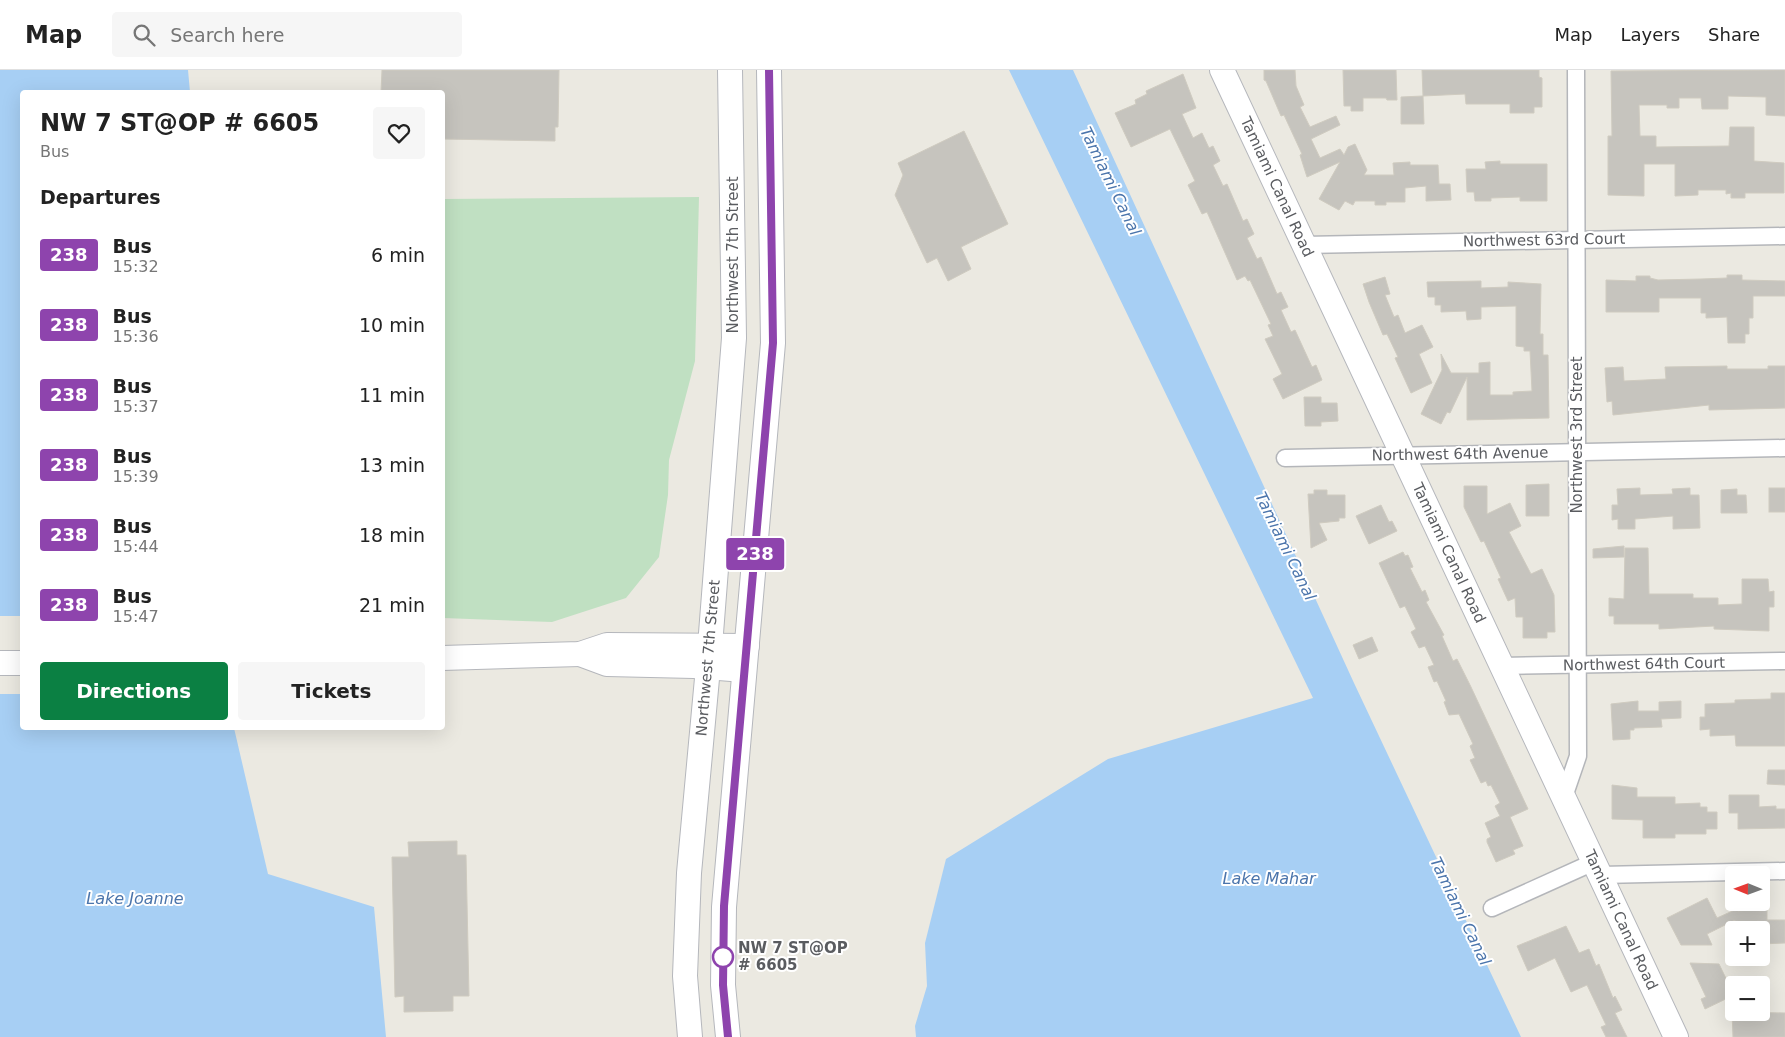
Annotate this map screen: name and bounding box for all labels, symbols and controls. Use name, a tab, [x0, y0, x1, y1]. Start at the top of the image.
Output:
search box	[112, 12, 462, 57]
text: Map	[25, 21, 82, 49]
icon: search	[130, 21, 158, 49]
text: Search here	[170, 24, 284, 46]
text: Map	[1554, 24, 1592, 45]
text: Layers	[1620, 24, 1680, 45]
text: Share	[1708, 24, 1760, 45]
button: heart	[373, 107, 425, 159]
text: NW 7 ST@OP # 6605	[40, 109, 319, 137]
street label: Tamiami Canal Road	[1236, 113, 1317, 260]
water label: Tamiami Canal	[1076, 124, 1145, 239]
text: Bus	[40, 142, 69, 161]
street label: Northwest 7th Street	[724, 176, 742, 334]
text: Departures	[40, 186, 161, 208]
street label: Northwest 63rd Court	[1463, 230, 1625, 250]
text: Bus	[113, 235, 152, 257]
text: 238	[50, 244, 88, 265]
text: 6 min	[371, 244, 425, 266]
text: 15:32	[113, 257, 159, 276]
text: Bus	[113, 305, 152, 327]
text: 238	[50, 314, 88, 335]
text: 10 min	[359, 314, 425, 336]
text: 15:36	[113, 327, 159, 346]
street label: Northwest 3rd Street	[1568, 356, 1586, 514]
text: Bus	[113, 375, 152, 397]
text: 238	[50, 384, 88, 405]
text: 11 min	[359, 384, 425, 406]
text: 15:37	[113, 397, 159, 416]
street label: Northwest 64th Avenue	[1371, 443, 1549, 465]
text: Bus	[113, 445, 152, 467]
text: 238	[50, 454, 88, 475]
text: 13 min	[359, 454, 425, 476]
text: 15:39	[113, 467, 159, 486]
street label: Tamiami Canal Road	[1408, 479, 1489, 626]
water label: Tamiami Canal	[1251, 489, 1320, 604]
text: Bus	[113, 515, 152, 537]
text: 238	[50, 524, 88, 545]
text: 18 min	[359, 524, 425, 546]
text: 15:44	[113, 537, 159, 556]
line badge: 238	[726, 538, 784, 570]
text: 238	[736, 543, 774, 564]
street label: Northwest 7th Street	[692, 579, 724, 737]
text: Bus	[113, 585, 152, 607]
text: 238	[50, 594, 88, 615]
text: 21 min	[359, 594, 425, 616]
text: 15:47	[113, 607, 159, 626]
street label: Northwest 64th Court	[1563, 654, 1725, 674]
button: Directions	[40, 662, 228, 720]
button: Tickets	[238, 662, 425, 720]
street label: Tamiami Canal Road	[1580, 846, 1661, 993]
water label: Tamiami Canal	[1426, 854, 1495, 969]
north arrow	[1725, 866, 1770, 911]
map controls	[1725, 866, 1770, 1021]
water label: Lake Mahar	[1222, 869, 1317, 888]
water label: Lake Joanne	[86, 889, 184, 908]
button: +	[1725, 921, 1770, 966]
place label: NW 7 ST@OP # 6605	[738, 939, 848, 974]
marker: NW 7 ST@OP # 6605	[712, 946, 734, 968]
button: −	[1725, 976, 1770, 1021]

